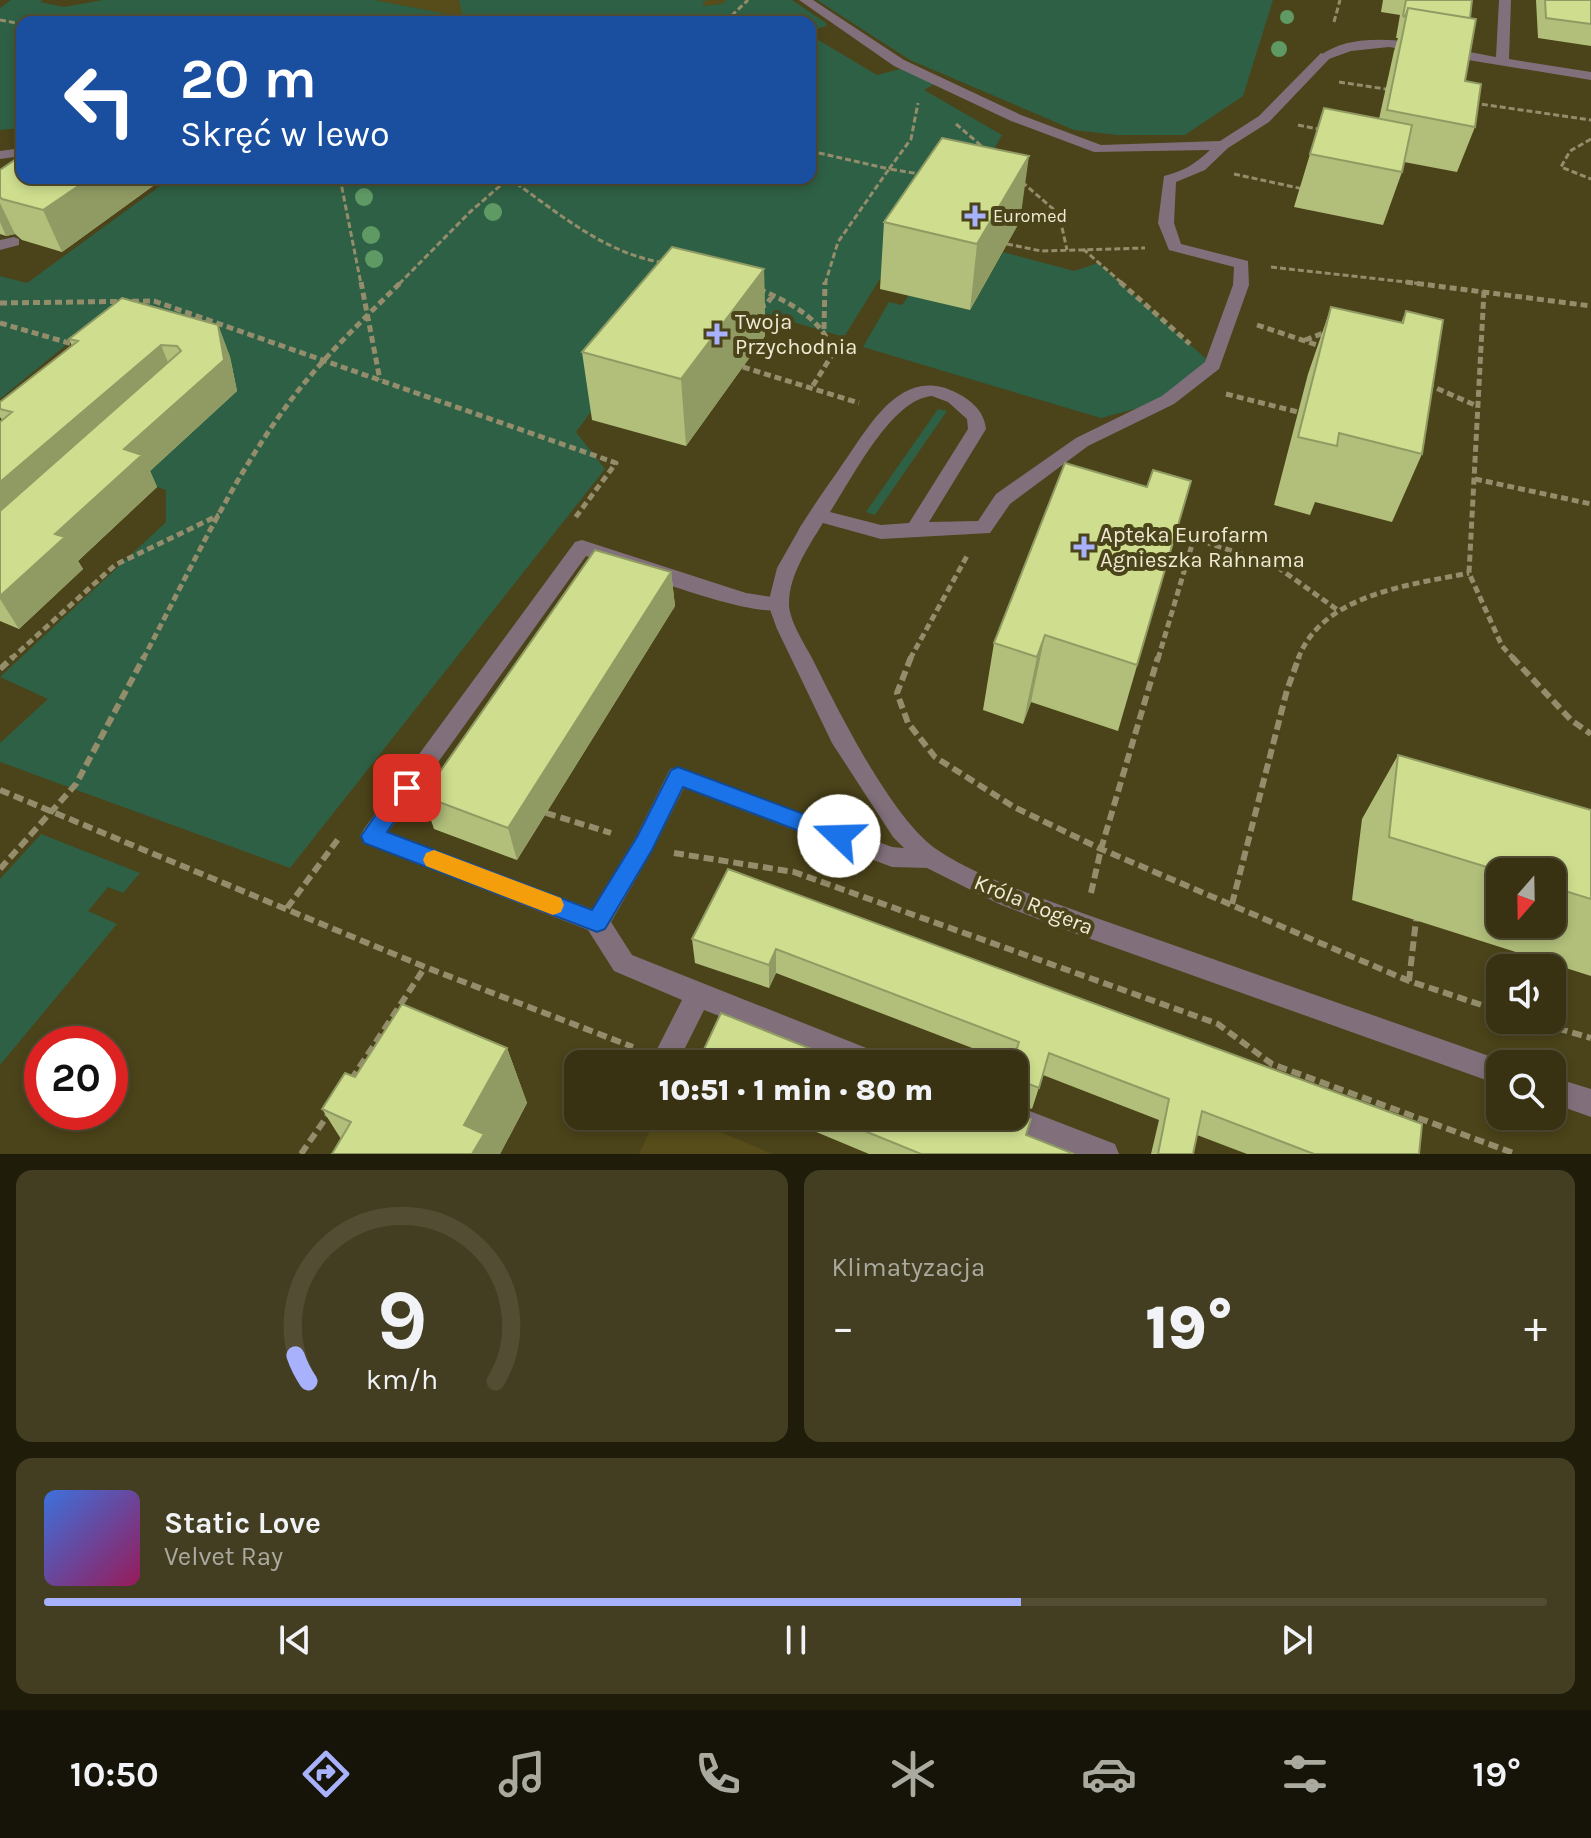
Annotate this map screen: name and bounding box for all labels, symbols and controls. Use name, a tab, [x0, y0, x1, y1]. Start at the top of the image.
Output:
text: 20 m	[180, 46, 317, 111]
icon: left	[48, 48, 152, 152]
text: Skręć w lewo	[180, 113, 390, 155]
marker: Euromed	[964, 205, 986, 227]
place label: Euromed	[993, 205, 1067, 227]
place label: Twoja Przychodnia	[735, 309, 857, 360]
marker: Twoja Przychodnia	[706, 323, 728, 345]
place label: Apteka Eurofarm Agnieszka Rahnama	[1100, 522, 1305, 573]
marker: Apteka Eurofarm Agnieszka Rahnama	[1075, 538, 1093, 556]
pin	[373, 754, 441, 822]
icon: arrive	[385, 766, 429, 810]
position arrow	[797, 794, 881, 878]
north arrow	[1486, 858, 1566, 938]
map controls	[1486, 858, 1566, 1130]
street label: Króla Rogera	[970, 869, 1097, 941]
button: sound	[1486, 954, 1566, 1034]
speed limit sign: 20	[24, 1026, 128, 1130]
button: search	[1486, 1050, 1566, 1130]
text: 10:51 · 1 min · 80 m	[659, 1072, 933, 1108]
text: Klimatyzacja	[832, 1252, 985, 1283]
text: 9	[376, 1272, 427, 1369]
text: 19°	[1145, 1293, 1233, 1363]
text: −	[832, 1302, 855, 1353]
text: +	[1524, 1302, 1547, 1353]
text: km/h	[366, 1363, 438, 1396]
text: Static Love	[164, 1505, 321, 1541]
text: Velvet Ray	[164, 1541, 283, 1572]
icon: previous	[273, 1618, 317, 1662]
icon: pause	[774, 1618, 818, 1662]
icon: next	[1275, 1618, 1319, 1662]
icon: directions	[298, 1746, 354, 1802]
icon: music	[494, 1746, 550, 1802]
icon: phone	[690, 1746, 746, 1802]
icon: climate	[885, 1746, 941, 1802]
icon: car	[1081, 1746, 1137, 1802]
icon: filters	[1277, 1746, 1333, 1802]
text: 10:50	[70, 1753, 159, 1795]
text: 19°	[1472, 1753, 1521, 1795]

